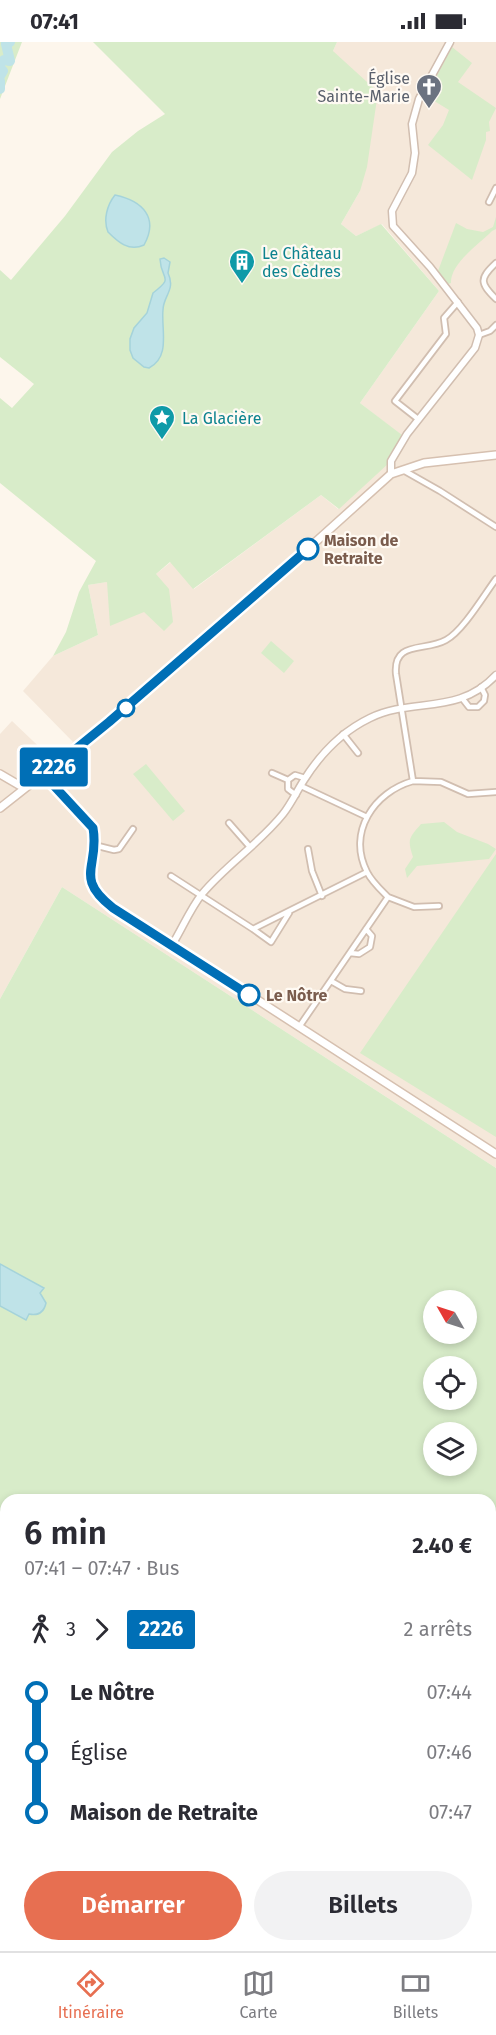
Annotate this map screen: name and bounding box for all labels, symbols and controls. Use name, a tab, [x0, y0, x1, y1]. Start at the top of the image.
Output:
text: 07:41	[30, 8, 79, 35]
place label: Église Sainte-Marie	[317, 68, 410, 106]
church icon: Église Sainte-Marie	[414, 72, 444, 110]
place label: Le Château des Cèdres	[262, 244, 342, 281]
building icon: Le Château des Cèdres	[227, 247, 257, 285]
place icon: La Glacière	[147, 403, 177, 441]
place label: La Glacière	[182, 409, 261, 428]
place label: Maison de Retraite	[324, 531, 399, 568]
marker: Maison de Retraite	[297, 538, 319, 560]
unlabelled marker	[117, 699, 135, 717]
line badge: 2226	[12, 748, 96, 786]
text: 2226	[32, 754, 76, 780]
marker: Le Nôtre	[238, 984, 260, 1006]
place label: Le Nôtre	[266, 986, 327, 1005]
north arrow	[423, 1290, 477, 1344]
map controls	[423, 1290, 477, 1476]
button: locate	[423, 1356, 477, 1410]
button: layers	[423, 1422, 477, 1476]
text: 6 min	[24, 1513, 107, 1553]
text: 2.40 €	[412, 1532, 472, 1559]
text: 07:41 – 07:47 · Bus	[24, 1556, 179, 1580]
icon: walk	[24, 1613, 57, 1646]
icon: forward	[85, 1613, 118, 1646]
text: 2226	[139, 1616, 183, 1642]
text: 3	[66, 1617, 76, 1641]
text: 2 arrêts	[404, 1617, 472, 1641]
text: Le Nôtre	[70, 1679, 154, 1706]
text: 07:44	[426, 1680, 472, 1704]
text: Église	[70, 1739, 128, 1766]
text: 07:46	[426, 1740, 472, 1764]
text: Maison de Retraite	[70, 1799, 258, 1826]
text: 07:47	[429, 1800, 472, 1824]
button: Démarrer	[24, 1871, 242, 1940]
button: Billets	[254, 1871, 472, 1940]
tab: Itinéraire	[58, 1967, 124, 2022]
tab: Carte	[239, 1967, 277, 2022]
tab: Billets	[393, 1967, 438, 2022]

